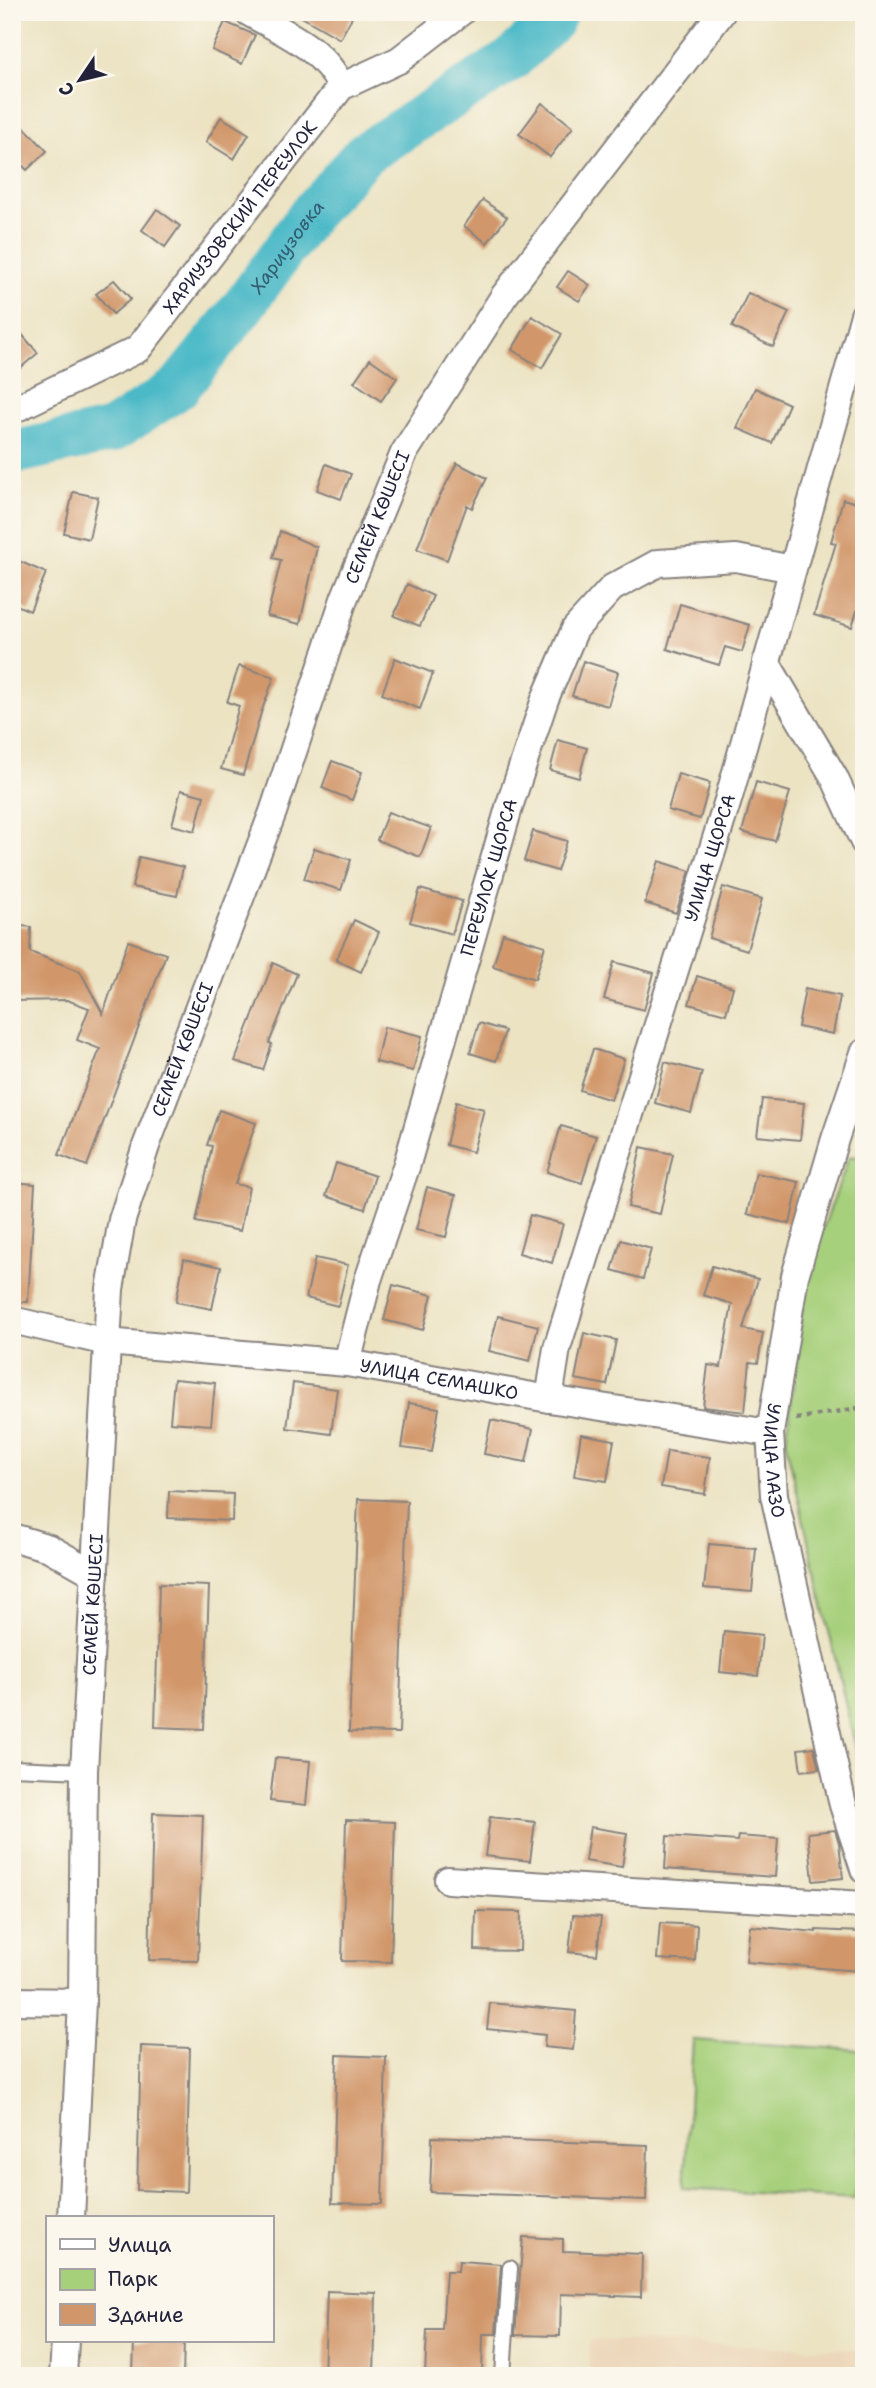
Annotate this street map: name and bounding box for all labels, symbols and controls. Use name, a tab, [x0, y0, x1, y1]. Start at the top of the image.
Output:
north arrow	[46, 46, 116, 116]
text: С	[53, 78, 80, 101]
street label: ХАРИУЗОВСКИЙ ПЕРЕУЛОК	[158, 115, 323, 319]
water label: Хариузовка	[243, 194, 329, 299]
street label: СЕМЕЙ КӨШЕСІ	[340, 447, 416, 587]
street label: УЛИЦА ЩОРСА	[679, 791, 741, 925]
street label: ПЕРЕУЛОК ЩОРСА	[455, 796, 523, 959]
street label: СЕМЕЙ КӨШЕСІ	[146, 979, 219, 1120]
street label: УЛИЦА СЕМАШКО	[358, 1354, 520, 1405]
street label: УЛИЦА ЛАЗО	[757, 1401, 791, 1520]
street label: СЕМЕЙ КӨШЕСІ	[77, 1533, 109, 1676]
legend	[46, 2216, 273, 2342]
text: Улица	[108, 2231, 171, 2259]
text: Парк	[108, 2265, 158, 2293]
text: Здание	[108, 2301, 184, 2329]

